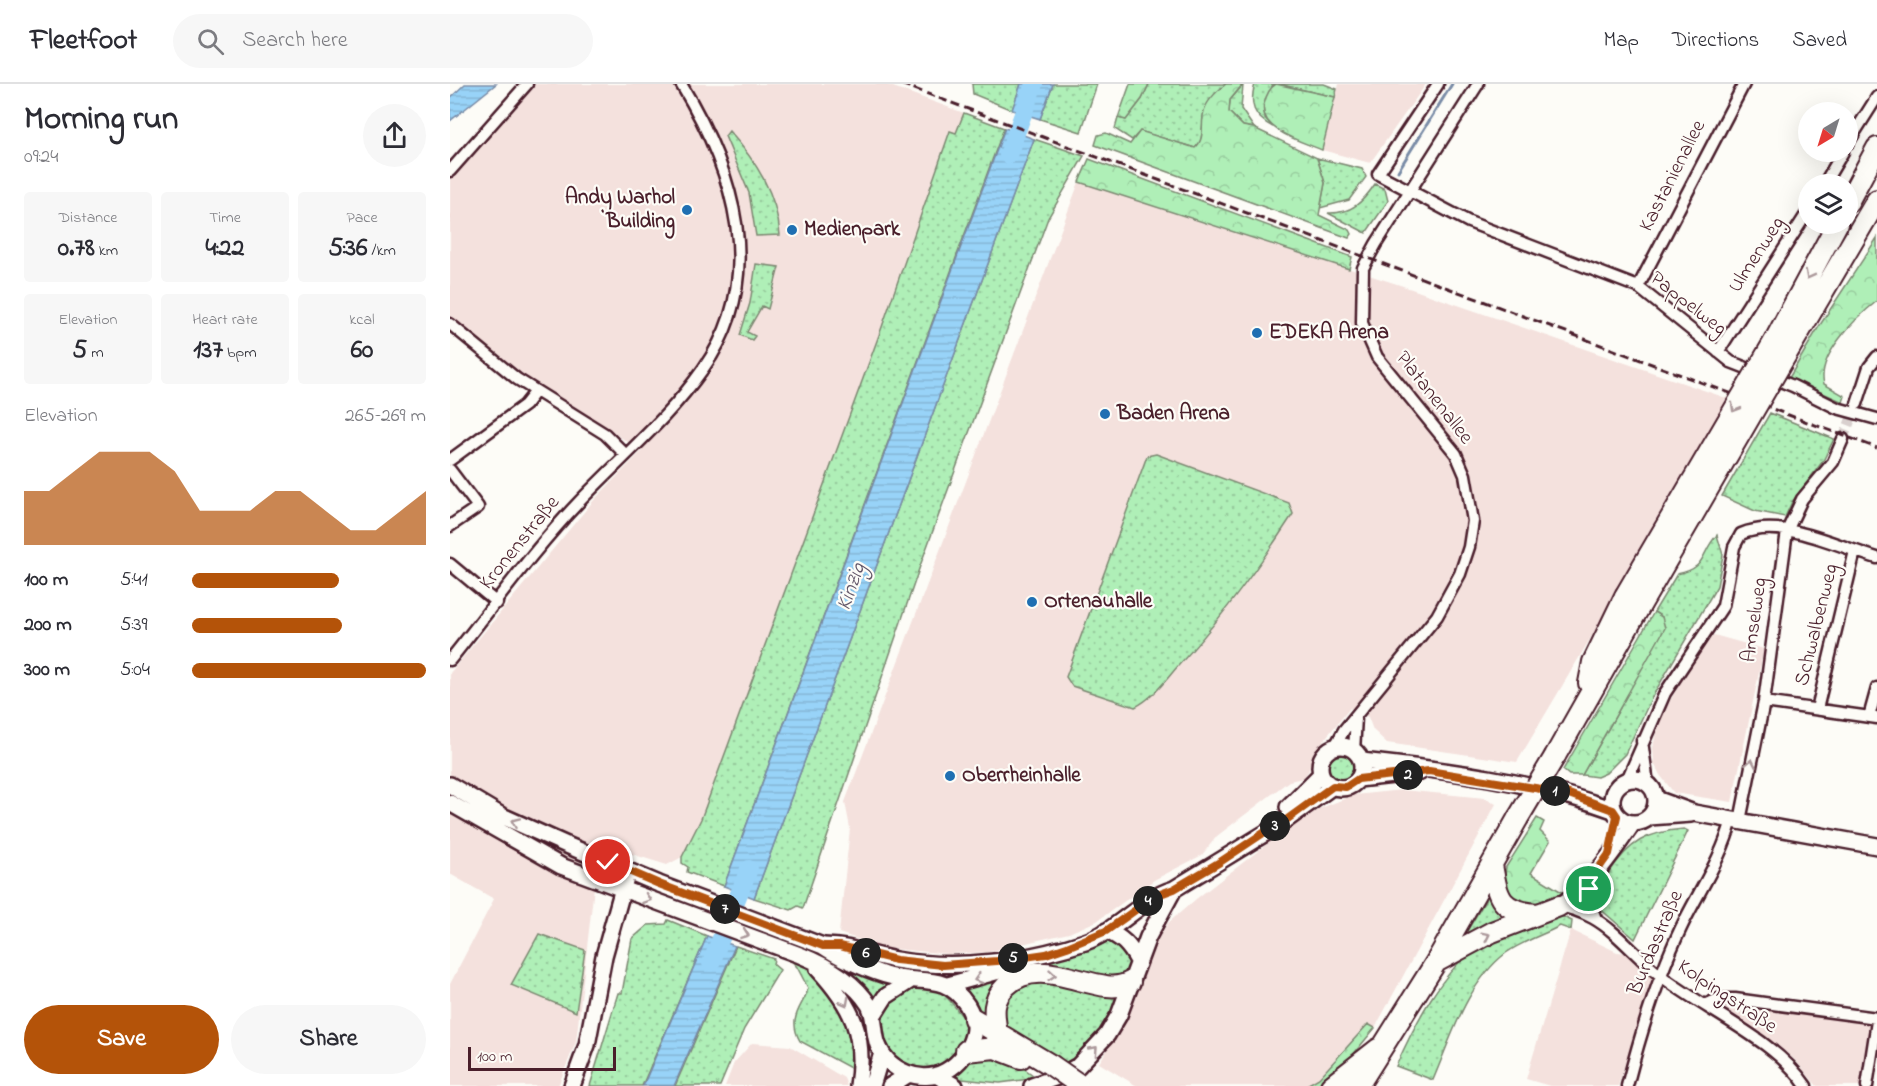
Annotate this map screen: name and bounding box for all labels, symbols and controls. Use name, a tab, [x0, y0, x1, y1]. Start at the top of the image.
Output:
search box	[173, 14, 593, 68]
text: Fleetfoot	[30, 21, 137, 62]
icon: search	[194, 25, 227, 58]
text: Search here	[242, 25, 348, 57]
text: Map	[1603, 26, 1639, 56]
text: Directions	[1672, 26, 1759, 56]
text: Saved	[1792, 26, 1847, 56]
text: Morning run	[24, 96, 178, 144]
north arrow	[1798, 102, 1858, 162]
map controls	[1798, 102, 1858, 234]
button: share	[363, 104, 426, 167]
street label: Kastanienallee	[1632, 114, 1714, 237]
text: 09:24	[24, 143, 59, 172]
button: layers	[1798, 174, 1858, 234]
place label: Andy Warhol Building	[565, 183, 675, 239]
marker: Andy Warhol Building	[680, 203, 694, 217]
text: Distance	[59, 206, 117, 230]
text: Time	[209, 206, 241, 230]
text: Pace	[346, 206, 378, 230]
street label: Ulmenweg	[1721, 211, 1795, 300]
place label: Medienpark	[804, 215, 901, 245]
marker: Medienpark	[785, 223, 799, 237]
text: 0.78	[58, 230, 95, 268]
text: 4:22	[206, 230, 244, 268]
text: 5:36	[328, 230, 367, 268]
text: km	[95, 239, 118, 263]
text: /km	[367, 239, 396, 263]
street label: Pappelweg	[1642, 264, 1733, 345]
one-way arrow	[1805, 269, 1816, 279]
text: Elevation	[59, 308, 117, 332]
text: Heart rate	[192, 308, 258, 332]
text: kcal	[349, 308, 375, 332]
place label: EDEKA Arena	[1269, 318, 1389, 348]
marker: EDEKA Arena	[1250, 326, 1264, 340]
text: 5	[72, 332, 87, 370]
text: 137	[193, 332, 223, 370]
text: 60	[351, 332, 373, 370]
text: m	[87, 341, 104, 365]
text: bpm	[223, 341, 257, 365]
street label: Platanenallee	[1388, 345, 1481, 452]
place label: Baden Arena	[1116, 399, 1230, 429]
text: Elevation	[24, 402, 98, 431]
text: 265–269 m	[345, 402, 426, 431]
one-way arrow	[1730, 402, 1742, 412]
marker: Baden Arena	[1098, 407, 1112, 421]
street label: Kronenstraße	[473, 489, 568, 597]
water label: Kinzig	[829, 558, 876, 615]
street label: Schwalbenweg	[1787, 561, 1849, 690]
text: 100 m	[24, 566, 68, 595]
text: 5:41	[120, 566, 148, 595]
street label: Amselweg	[1734, 576, 1778, 665]
place label: Ortenauhalle	[1044, 587, 1153, 617]
marker: Ortenauhalle	[1025, 595, 1039, 609]
text: 200 m	[24, 611, 72, 640]
text: 5:39	[120, 611, 147, 640]
text: 300 m	[24, 656, 70, 685]
text: 5:04	[120, 656, 150, 685]
one-way arrow	[1744, 759, 1757, 769]
pin: 2	[1393, 760, 1423, 790]
place label: Oberrheinhalle	[962, 761, 1081, 791]
text: 2	[1404, 763, 1412, 787]
marker: Oberrheinhalle	[943, 769, 957, 783]
pin: 1	[1540, 776, 1570, 806]
text: 1	[1552, 779, 1558, 803]
pin: 3	[1260, 811, 1290, 841]
text: 3	[1272, 814, 1278, 838]
one-way arrow	[511, 817, 522, 829]
pin	[582, 836, 633, 887]
icon: check	[591, 845, 624, 878]
pin	[1563, 863, 1614, 914]
icon: arrive	[1572, 872, 1605, 905]
street label: Burdastraße	[1620, 885, 1692, 1001]
pin: 4	[1133, 886, 1163, 916]
text: 4	[1145, 889, 1151, 913]
one-way arrow	[641, 891, 651, 904]
pin: 7	[710, 894, 740, 924]
text: 7	[722, 897, 728, 921]
one-way arrow	[739, 927, 750, 940]
one-way arrow	[1479, 931, 1490, 943]
pin: 6	[851, 938, 881, 968]
text: 6	[862, 941, 870, 965]
pin: 5	[998, 943, 1028, 973]
text: 5	[1008, 946, 1018, 970]
street label: Kolpingstraße	[1670, 952, 1784, 1044]
one-way arrow	[1048, 968, 1057, 981]
one-way arrow	[973, 972, 984, 984]
one-way arrow	[838, 996, 849, 1006]
button: Save	[24, 1005, 219, 1074]
button: Share	[231, 1005, 426, 1074]
scale bar	[468, 1044, 616, 1072]
text: 100 m	[477, 1045, 512, 1069]
one-way arrow	[1087, 1046, 1098, 1057]

